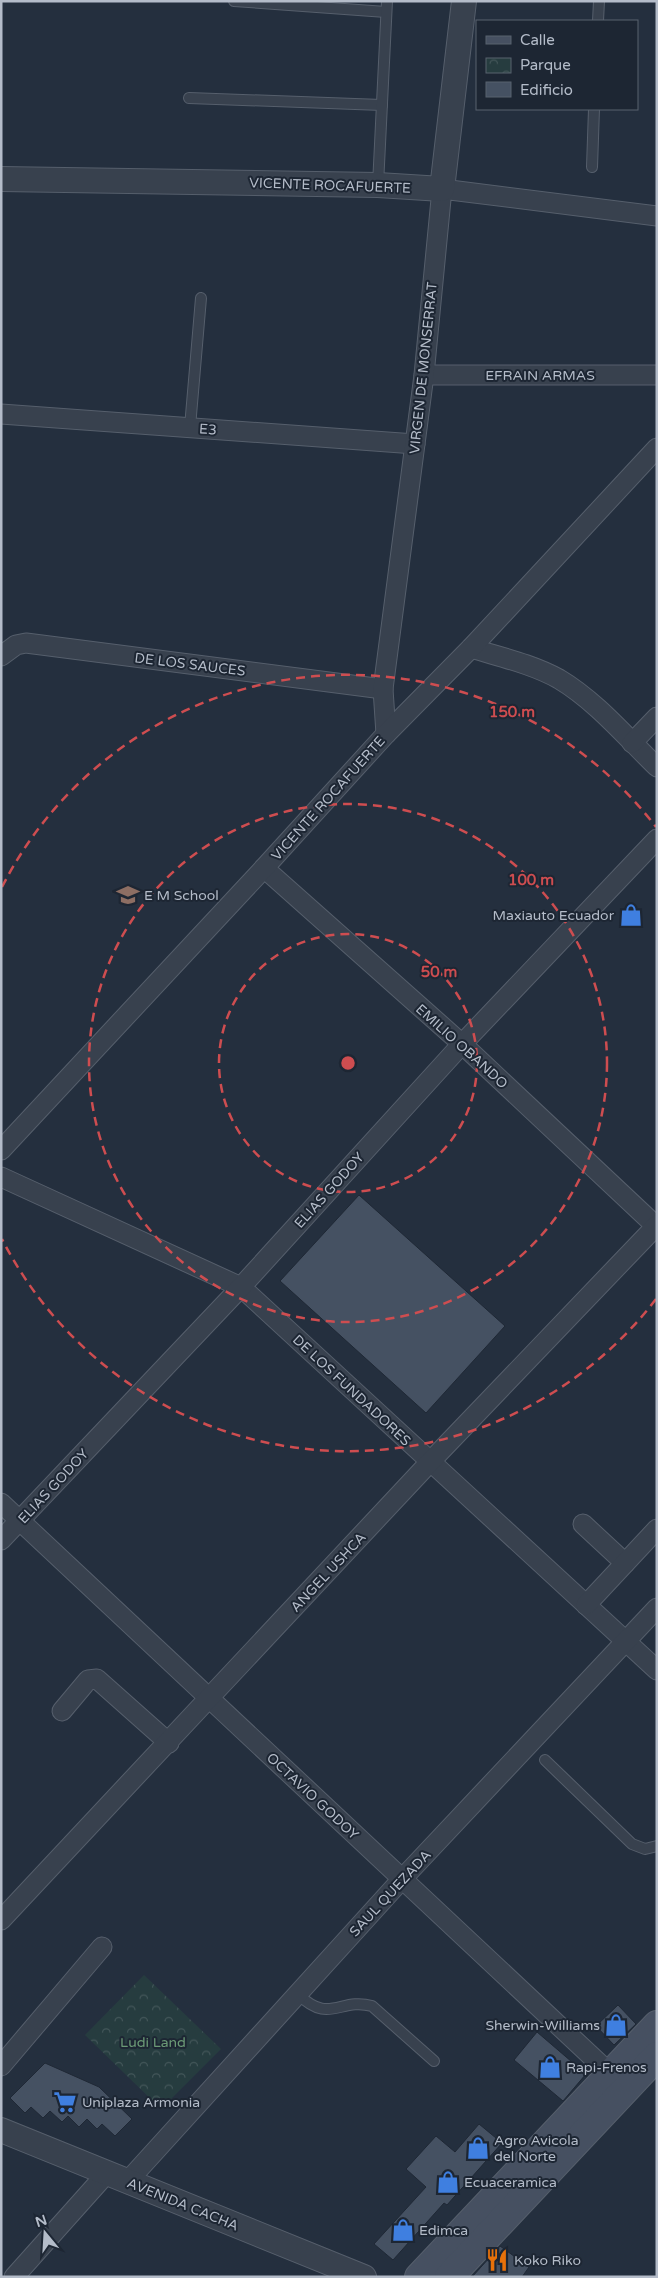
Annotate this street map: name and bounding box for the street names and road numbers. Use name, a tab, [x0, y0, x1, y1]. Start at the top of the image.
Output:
street label: VICENTE ROCAFUERTE	[249, 174, 411, 197]
street label: VIRGEN DE MONSERRAT	[406, 281, 441, 455]
street label: EFRAIN ARMAS	[485, 367, 595, 384]
street label: E3	[199, 420, 217, 439]
street label: DE LOS SAUCES	[134, 649, 247, 680]
street label: VICENTE ROCAFUERTE	[268, 733, 389, 864]
street label: EMILIO OBANDO	[412, 1001, 511, 1092]
street label: ELIAS GODOY	[291, 1149, 368, 1232]
street label: DE LOS FUNDADORES	[289, 1331, 415, 1450]
street label: ELIAS GODOY	[14, 1445, 92, 1527]
street label: ANGEL USHCA	[287, 1529, 370, 1616]
street label: OCTAVIO GODOY	[263, 1749, 362, 1843]
street label: SAUL QUEZADA	[346, 1847, 435, 1940]
street label: AVENIDA CACHA	[125, 2174, 241, 2235]

